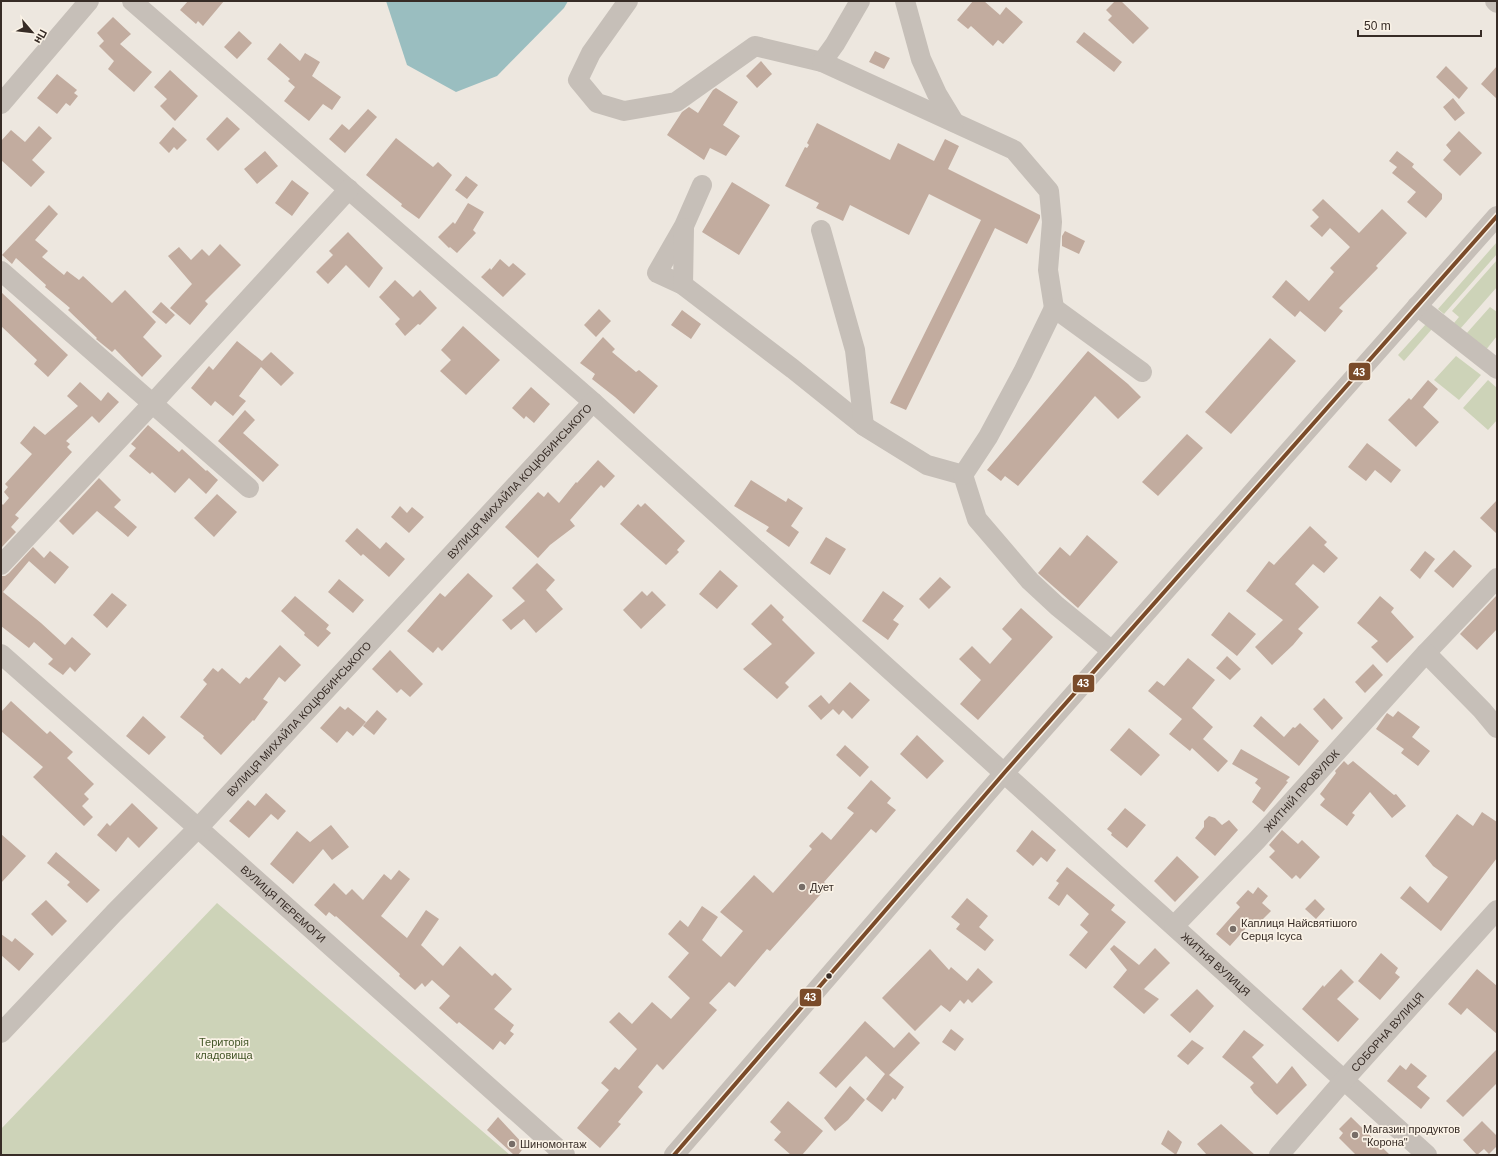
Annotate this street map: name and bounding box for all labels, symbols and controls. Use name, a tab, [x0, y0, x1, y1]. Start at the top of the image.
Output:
north arrow	[12, 12, 52, 52]
scale bar	[1358, 12, 1481, 38]
text: 50 m	[1364, 19, 1391, 33]
text: Пн	[32, 27, 50, 46]
line badge: 43	[1348, 362, 1371, 381]
text: 43	[1353, 366, 1365, 378]
street label: ВУЛИЦЯ МИХАЙЛА КОЦЮБИНСЬКОГО	[445, 401, 594, 561]
street label: ВУЛИЦЯ МИХАЙЛА КОЦЮБИНСЬКОГО	[225, 639, 374, 799]
line badge: 43	[1072, 674, 1095, 693]
text: 43	[1077, 677, 1089, 689]
street label: ЖИТНІЙ ПРОВУЛОК	[1262, 747, 1342, 834]
street label: ВУЛИЦЯ ПЕРЕМОГИ	[238, 863, 328, 945]
place label: Дует	[810, 881, 834, 893]
marker: Дует	[797, 882, 807, 892]
place label: Каплиця Найсвятішого Серця Ісуса	[1241, 917, 1357, 942]
marker: Каплиця Найсвятішого Серця Ісуса	[1228, 924, 1238, 934]
street label: ЖИТНЯ ВУЛИЦЯ	[1179, 930, 1253, 998]
unlabelled marker	[824, 971, 834, 981]
line badge: 43	[799, 988, 822, 1007]
street label: СОБОРНА ВУЛИЦЯ	[1349, 990, 1426, 1074]
text: 43	[804, 991, 816, 1003]
park label: Територія кладовища	[195, 1036, 253, 1061]
place label: Магазин продуктов "Корона"	[1363, 1123, 1460, 1148]
marker: Магазин продуктов "Корона"	[1350, 1130, 1360, 1140]
place label: Шиномонтаж	[520, 1138, 587, 1150]
marker: Шиномонтаж	[507, 1139, 517, 1149]

